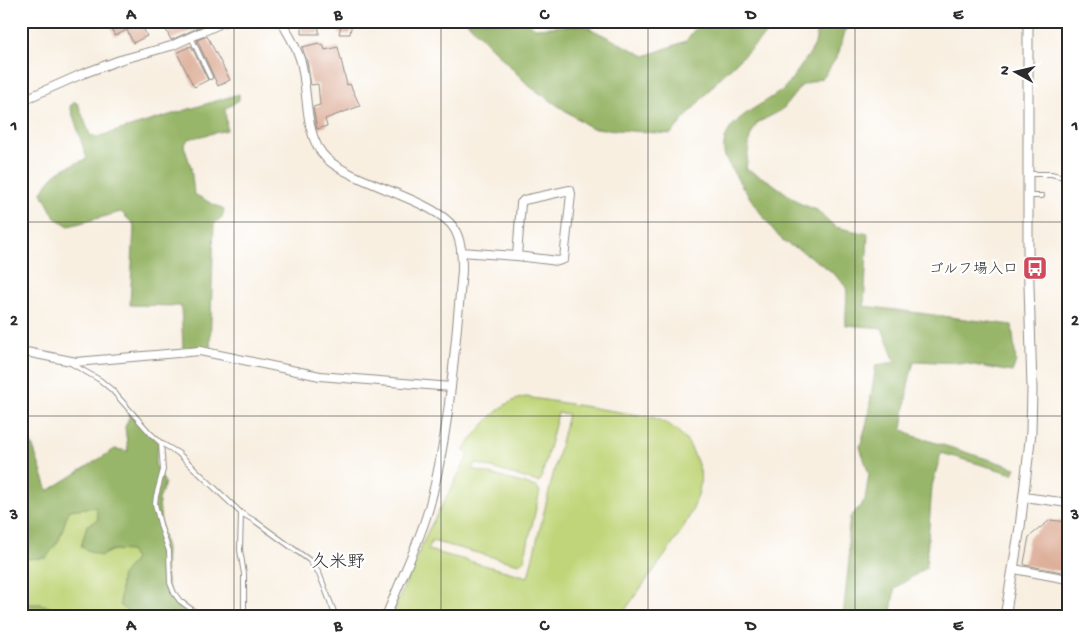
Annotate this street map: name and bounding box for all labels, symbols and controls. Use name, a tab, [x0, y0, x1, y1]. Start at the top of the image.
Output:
text: A	[125, 7, 137, 26]
text: B	[333, 7, 343, 26]
text: C	[539, 7, 550, 26]
text: D	[744, 7, 757, 26]
text: E	[953, 7, 964, 26]
north arrow	[992, 48, 1042, 98]
text: N	[997, 65, 1015, 76]
text: 1	[10, 118, 17, 137]
text: 1	[1071, 118, 1078, 137]
bus stop icon: ゴルフ場入口	[1022, 255, 1048, 281]
place label: ゴルフ場入口	[929, 261, 1018, 279]
text: 2	[10, 313, 18, 332]
text: 2	[1071, 313, 1079, 332]
text: 3	[9, 507, 18, 526]
text: 3	[1070, 507, 1079, 526]
district label: 久米野	[311, 552, 365, 574]
text: A	[125, 618, 137, 637]
text: B	[333, 618, 343, 637]
text: C	[539, 618, 550, 637]
text: D	[744, 618, 757, 637]
text: E	[953, 618, 964, 637]

